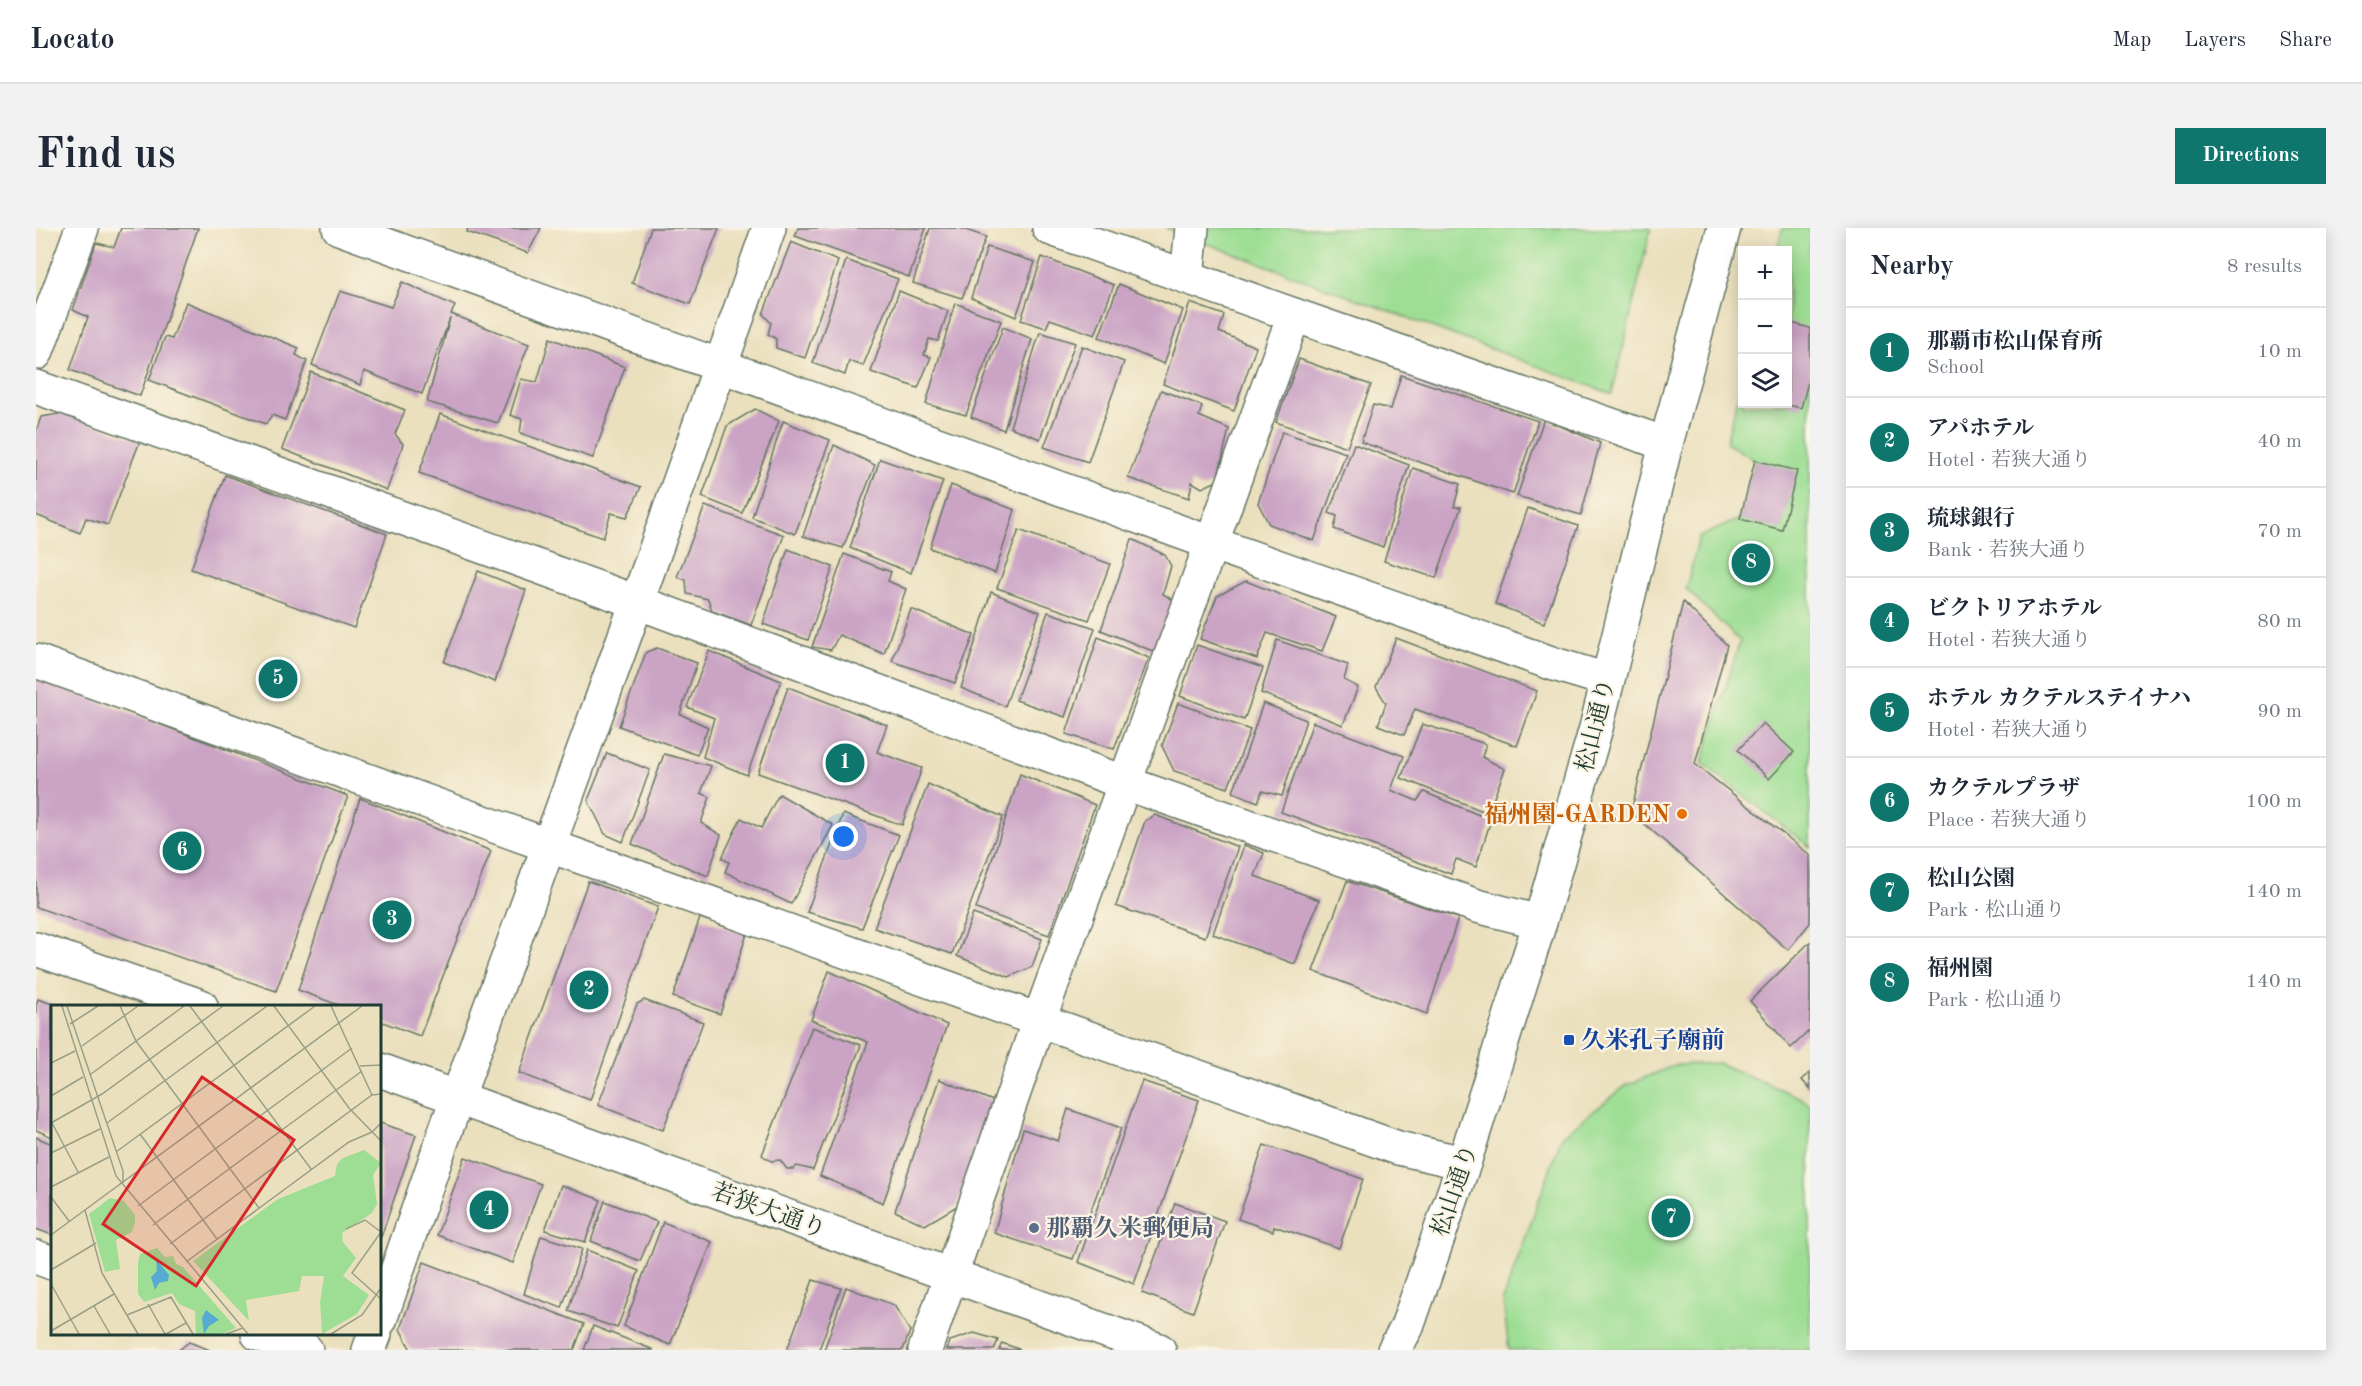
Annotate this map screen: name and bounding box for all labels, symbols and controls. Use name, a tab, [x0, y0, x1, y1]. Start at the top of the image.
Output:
text: Locato	[30, 27, 115, 55]
text: Map	[2112, 30, 2151, 51]
text: Layers	[2184, 30, 2246, 51]
text: Share	[2279, 30, 2332, 51]
button: Directions	[2175, 128, 2326, 184]
text: Find us	[36, 135, 175, 177]
map controls	[1738, 246, 1792, 408]
button: +	[1738, 246, 1792, 300]
text: Nearby	[1870, 254, 1954, 280]
text: 8 results	[2227, 257, 2302, 277]
button: −	[1738, 300, 1792, 354]
text: 那覇市松山保育所	[1927, 331, 2103, 353]
text: 1	[1884, 342, 1895, 362]
text: 10 m	[2257, 342, 2302, 362]
button: layers	[1738, 354, 1792, 408]
text: School	[1927, 358, 1984, 378]
text: アパホテル	[1927, 418, 2034, 440]
text: 2	[1884, 432, 1895, 452]
text: 40 m	[2257, 432, 2302, 452]
text: Hotel · 若狭大通り	[1927, 451, 2091, 471]
text: 琉球銀行	[1927, 508, 2015, 530]
text: 3	[1884, 522, 1895, 542]
text: 70 m	[2257, 522, 2302, 542]
pin: 8	[1732, 540, 1770, 586]
text: Bank · 若狭大通り	[1927, 541, 2089, 561]
text: ビクトリアホテル	[1927, 598, 2102, 620]
text: 4	[1884, 612, 1895, 632]
text: 80 m	[2257, 612, 2302, 632]
text: Hotel · 若狭大通り	[1927, 631, 2091, 651]
pin: 5	[258, 656, 298, 702]
street label: 松山通り	[1571, 675, 1620, 775]
text: ホテル カクテルステイナハ	[1927, 688, 2191, 710]
text: 5	[1884, 702, 1895, 722]
text: 90 m	[2257, 702, 2302, 722]
text: Hotel · 若狭大通り	[1927, 721, 2091, 741]
pin: 1	[826, 740, 864, 786]
text: カクテルプラザ	[1927, 778, 2080, 800]
text: 6	[1884, 792, 1895, 812]
text: 100 m	[2246, 792, 2302, 812]
place label: 福州園-GARDEN	[1484, 801, 1671, 828]
marker: 福州園-GARDEN	[1675, 807, 1689, 821]
text: Place · 若狭大通り	[1927, 811, 2091, 831]
your location	[829, 822, 858, 851]
pin: 6	[162, 828, 202, 874]
text: 松山公園	[1927, 868, 2015, 890]
text: 7	[1884, 882, 1895, 902]
text: 140 m	[2246, 882, 2302, 902]
pin: 3	[372, 898, 412, 942]
text: Park · 松山通り	[1927, 901, 2065, 921]
text: 福州園	[1927, 958, 1993, 980]
pin: 2	[570, 968, 608, 1012]
text: 8	[1884, 972, 1895, 992]
text: 140 m	[2246, 972, 2302, 992]
text: Park · 松山通り	[1927, 991, 2065, 1011]
inset map	[51, 1005, 381, 1335]
place label: 久米孔子廟前	[1581, 1027, 1725, 1054]
marker: 久米孔子廟前	[1562, 1033, 1576, 1047]
street label: 松山通り	[1426, 1140, 1483, 1240]
street label: 若狭大通り	[708, 1177, 830, 1244]
pin: 4	[470, 1188, 508, 1232]
pin: 7	[1652, 1196, 1690, 1240]
place label: 那覇久米郵便局	[1046, 1215, 1214, 1242]
marker: 那覇久米郵便局	[1027, 1221, 1041, 1235]

